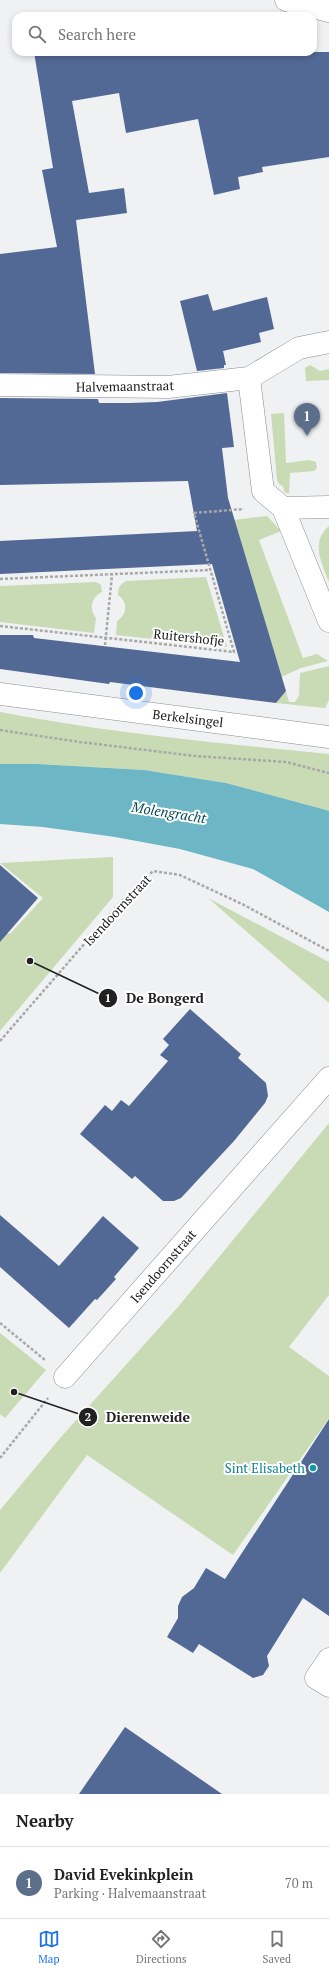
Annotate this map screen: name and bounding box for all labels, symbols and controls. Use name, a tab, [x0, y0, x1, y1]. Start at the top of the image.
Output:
search box	[12, 12, 317, 56]
icon: search	[26, 23, 48, 45]
text: Search here	[58, 24, 136, 44]
street label: Halvemaanstraat	[76, 376, 174, 396]
pin: 1	[294, 403, 320, 436]
street label: Ruitershofje	[153, 624, 225, 650]
your location	[126, 683, 146, 703]
street label: Berkelsingel	[152, 705, 224, 731]
water label: Molengracht	[129, 797, 208, 827]
street label: Isendoornstraat	[79, 870, 155, 950]
callout: De Bongerd	[98, 985, 212, 1011]
text: De Bongerd	[126, 988, 205, 1007]
text: 1	[105, 990, 111, 1005]
street label: Isendoornstraat	[126, 1225, 200, 1307]
callout: Dierenweide	[78, 1404, 198, 1430]
text: Dierenweide	[106, 1407, 190, 1426]
text: 2	[85, 1409, 92, 1424]
place label: Sint Elisabeth	[225, 1459, 305, 1477]
marker: Sint Elisabeth	[308, 1463, 318, 1473]
text: Nearby	[16, 1809, 74, 1832]
text: David Evekinkplein	[54, 1864, 193, 1884]
text: 1	[25, 1874, 33, 1892]
text: 70 m	[285, 1874, 313, 1892]
text: Parking · Halvemaanstraat	[54, 1884, 206, 1902]
tab: Map	[38, 1928, 60, 1966]
tab: Directions	[136, 1928, 187, 1966]
tab: Saved	[263, 1928, 291, 1966]

